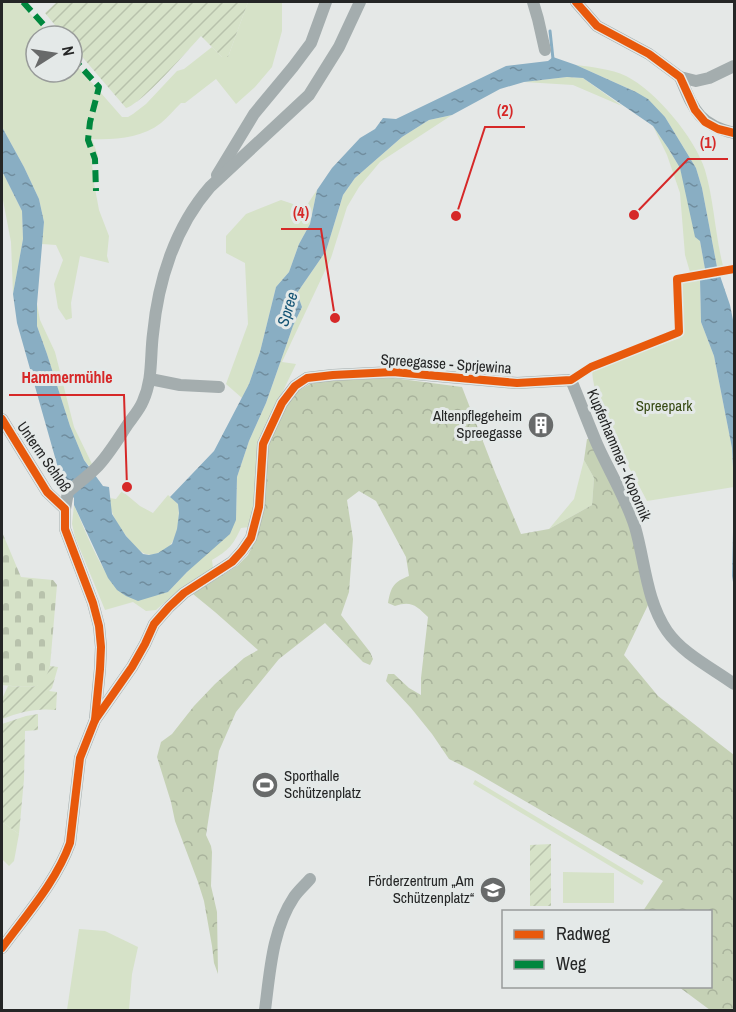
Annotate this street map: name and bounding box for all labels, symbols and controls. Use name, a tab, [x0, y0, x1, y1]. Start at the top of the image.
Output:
north arrow	[24, 24, 84, 84]
text: N	[57, 44, 80, 58]
callout: (2)	[485, 93, 525, 127]
text: (2)	[497, 99, 513, 121]
callout: (1)	[688, 125, 728, 159]
text: (1)	[700, 131, 716, 153]
callout: (4)	[281, 195, 321, 229]
text: (4)	[293, 201, 309, 223]
water label: Spree	[271, 289, 303, 329]
street label: Spreegasse - Sprjewina	[380, 348, 512, 379]
callout: Hammermühle	[9, 361, 124, 395]
text: Hammermühle	[21, 366, 113, 388]
street label: Kupferhammer - Kopornik	[582, 386, 657, 525]
park label: Spreepark	[636, 395, 693, 416]
place label: Altenpflegeheim Spreegasse	[432, 405, 522, 443]
building icon: Altenpflegeheim Spreegasse	[526, 410, 556, 440]
street label: Unterm Schloß	[12, 417, 77, 496]
place label: Sporthalle Schützenplatz	[284, 765, 361, 803]
sports icon: Sporthalle Schützenplatz	[250, 770, 280, 800]
place label: Förderzentrum „Am Schützenplatz“	[368, 870, 474, 908]
school or university icon: Förderzentrum „Am Schützenplatz“	[478, 875, 508, 905]
legend	[502, 910, 712, 988]
text: Radweg	[556, 921, 611, 946]
text: Weg	[556, 951, 587, 976]

